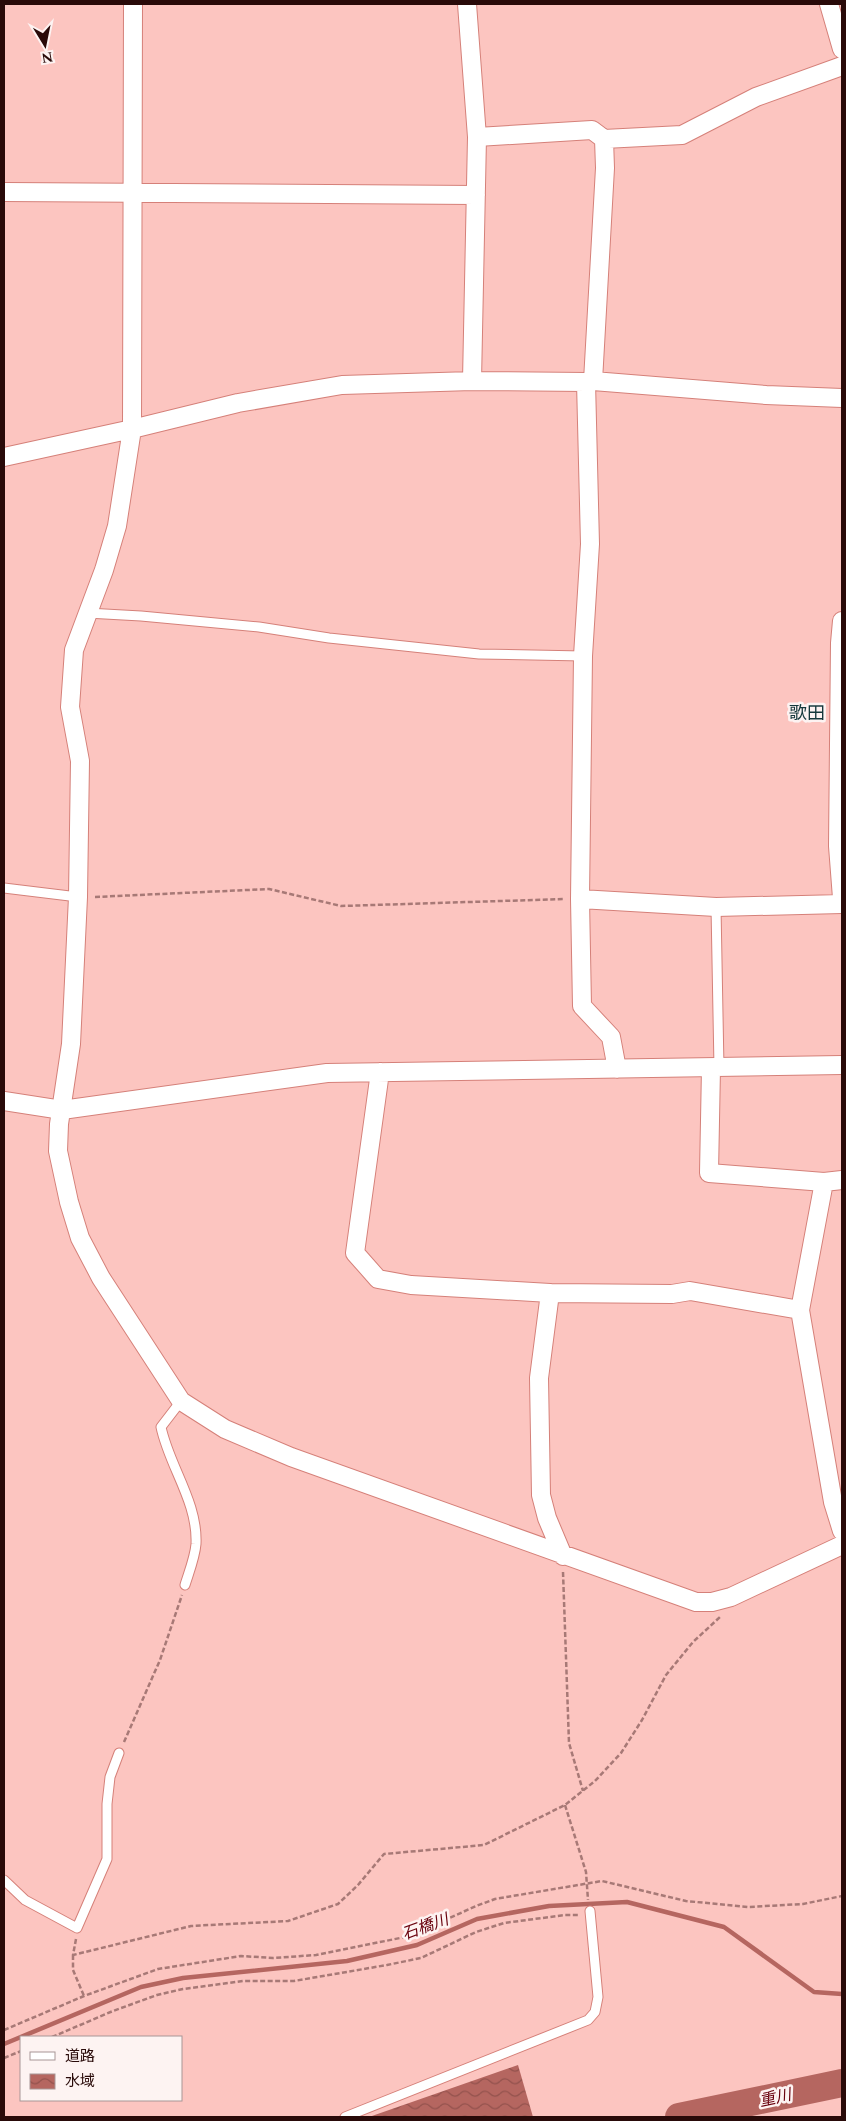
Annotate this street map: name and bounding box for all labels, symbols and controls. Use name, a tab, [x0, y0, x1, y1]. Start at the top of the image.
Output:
north arrow	[20, 20, 70, 70]
text: N	[40, 46, 55, 69]
district label: 歌田	[789, 700, 825, 727]
water label: 石橋川	[399, 1907, 454, 1946]
legend	[20, 2036, 182, 2101]
text: 道路	[65, 2045, 95, 2068]
text: 水域	[65, 2070, 95, 2093]
water label: 重川	[757, 2082, 795, 2113]

